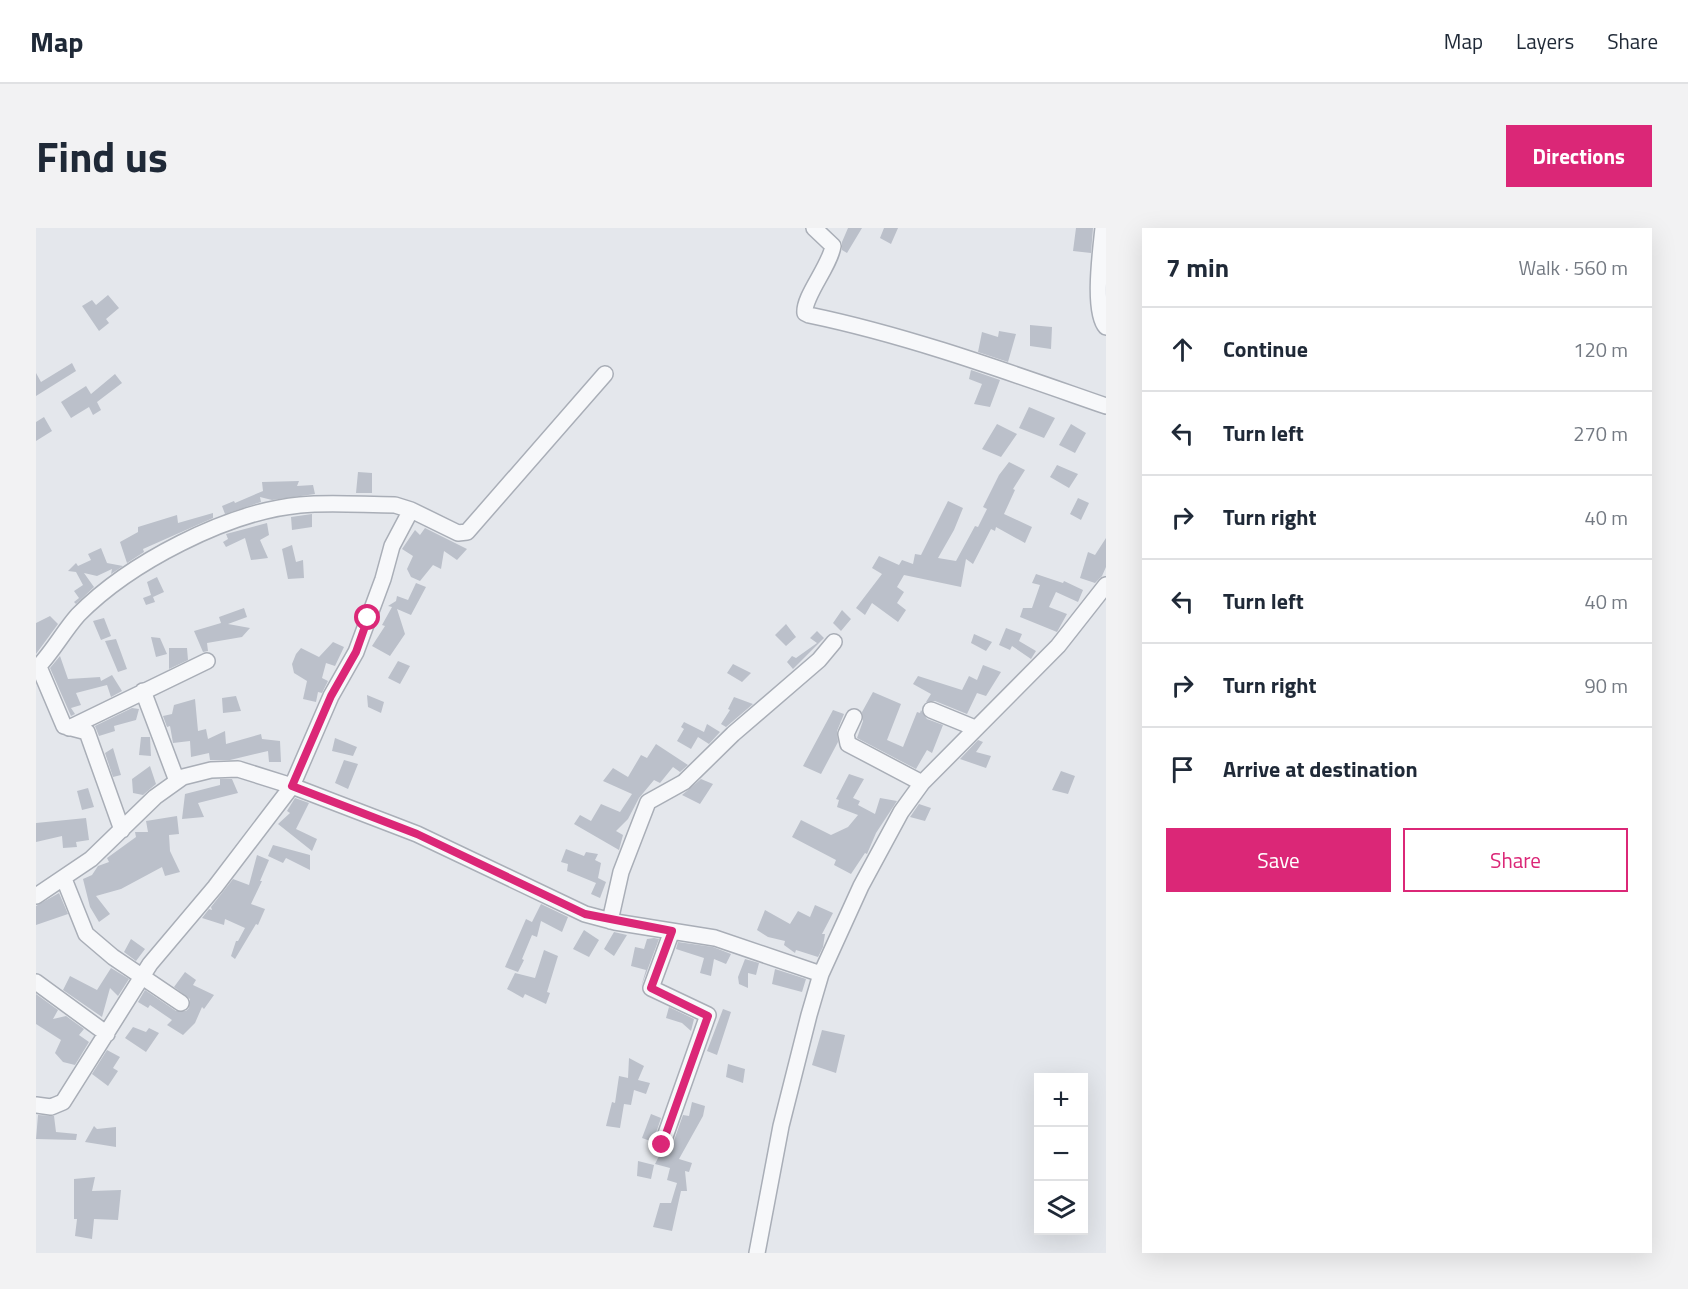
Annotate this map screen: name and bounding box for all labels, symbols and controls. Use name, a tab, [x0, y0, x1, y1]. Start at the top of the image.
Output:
text: Map	[30, 20, 84, 63]
text: Map	[1444, 25, 1483, 57]
text: Layers	[1516, 25, 1574, 57]
text: Share	[1607, 25, 1658, 57]
text: Find us	[36, 124, 168, 188]
button: Directions	[1506, 125, 1652, 187]
text: 7 min	[1166, 248, 1229, 287]
text: Walk · 560 m	[1519, 252, 1628, 283]
text: Continue	[1223, 332, 1308, 366]
icon: ahead	[1166, 333, 1199, 366]
text: 120 m	[1573, 334, 1628, 365]
text: Turn left	[1223, 416, 1304, 450]
icon: left	[1166, 417, 1199, 450]
text: 270 m	[1573, 418, 1628, 449]
text: Turn right	[1223, 500, 1317, 534]
icon: right	[1166, 501, 1199, 534]
text: 40 m	[1584, 502, 1628, 533]
text: Turn left	[1223, 584, 1304, 618]
icon: left	[1166, 585, 1199, 618]
text: 40 m	[1584, 586, 1628, 617]
route start	[354, 604, 380, 630]
text: Turn right	[1223, 668, 1317, 702]
icon: right	[1166, 669, 1199, 702]
text: 90 m	[1584, 670, 1628, 701]
text: Arrive at destination	[1223, 752, 1418, 786]
icon: arrive	[1166, 753, 1199, 786]
button: Save	[1166, 828, 1391, 892]
button: Share	[1403, 828, 1628, 892]
map controls	[1034, 1073, 1088, 1235]
button: +	[1034, 1073, 1088, 1127]
button: −	[1034, 1127, 1088, 1181]
route end	[648, 1131, 674, 1157]
button: layers	[1034, 1181, 1088, 1235]

